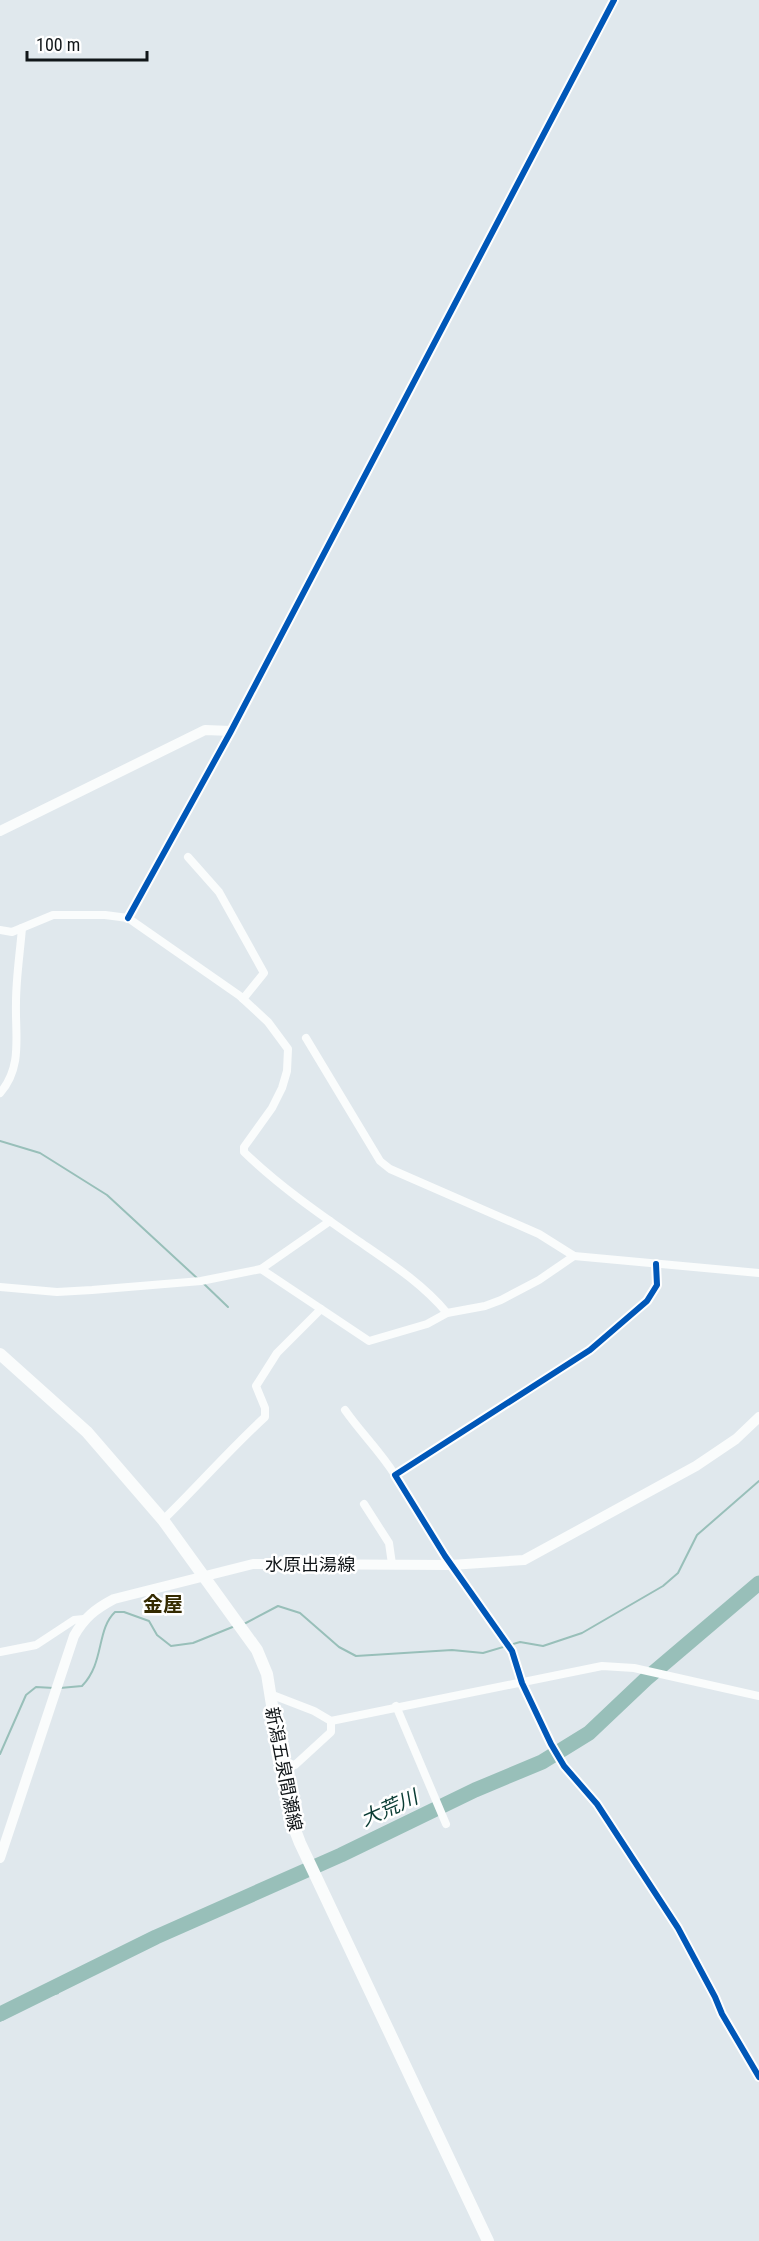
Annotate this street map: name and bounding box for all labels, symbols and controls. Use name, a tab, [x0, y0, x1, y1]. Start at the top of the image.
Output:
scale bar	[27, 24, 147, 62]
text: 100 m	[36, 34, 80, 55]
street label: 水原出湯線	[265, 1554, 355, 1575]
district label: 金屋	[143, 1592, 183, 1616]
street label: 新潟五泉間瀬線	[262, 1705, 306, 1833]
water label: 大荒川	[357, 1784, 423, 1831]

